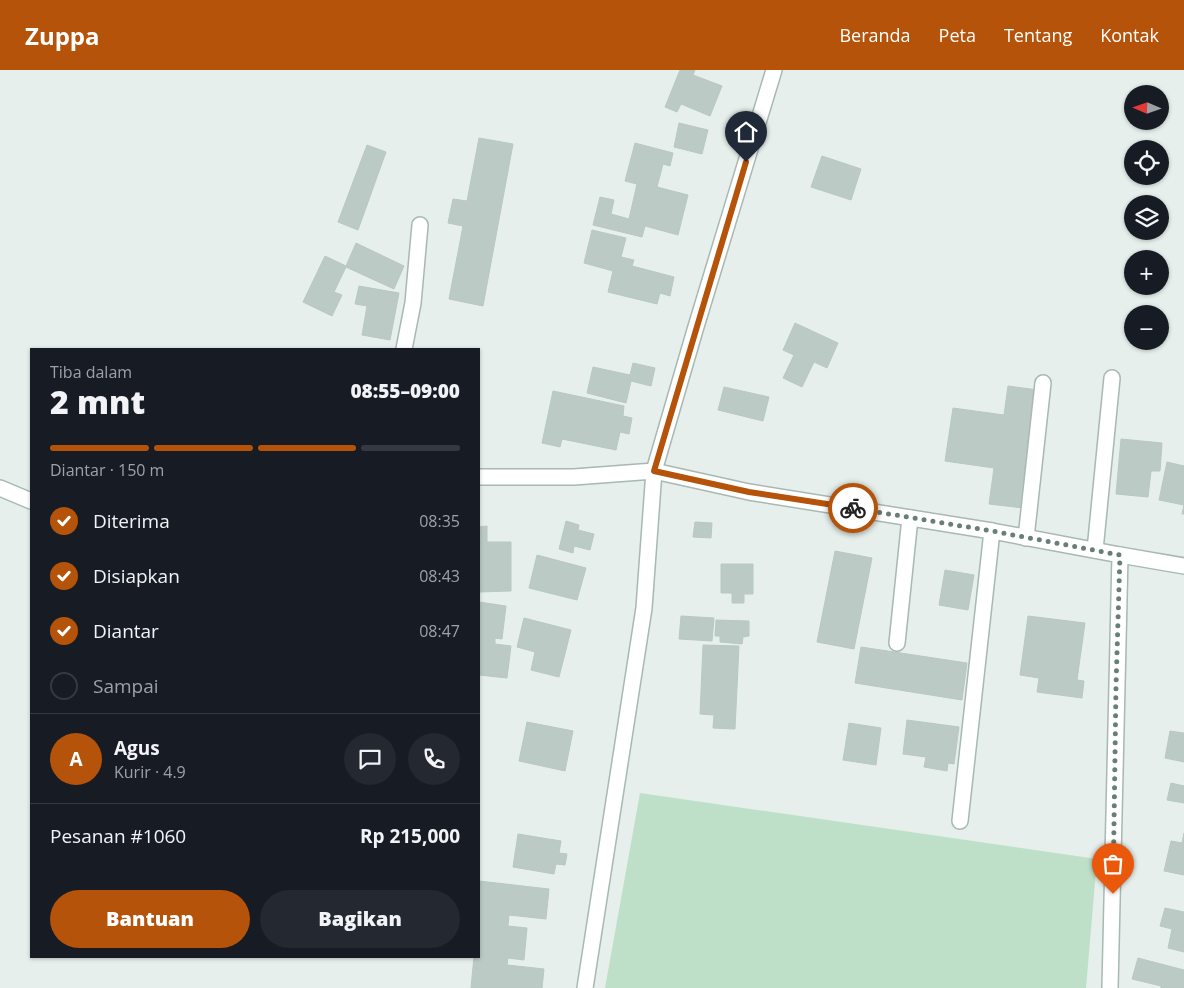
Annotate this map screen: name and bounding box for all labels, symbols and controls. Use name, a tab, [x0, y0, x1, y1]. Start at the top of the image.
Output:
text: Zuppa	[25, 19, 100, 52]
text: Beranda	[839, 23, 911, 47]
text: Peta	[939, 23, 976, 47]
text: Tentang	[1004, 23, 1072, 47]
text: Kontak	[1100, 23, 1159, 47]
north arrow	[1124, 85, 1169, 130]
map controls	[1124, 85, 1169, 350]
pin	[725, 111, 767, 162]
icon: home	[732, 118, 760, 146]
button: locate	[1124, 140, 1169, 185]
button: layers	[1124, 195, 1169, 240]
button: +	[1124, 250, 1169, 295]
button: −	[1124, 305, 1169, 350]
text: Tiba dalam	[50, 361, 132, 383]
text: 08:55–09:00	[350, 378, 460, 404]
text: 2 mnt	[50, 380, 145, 423]
text: Diantar · 150 m	[50, 459, 164, 481]
courier	[828, 483, 878, 533]
icon: bike	[839, 494, 867, 522]
icon: check	[50, 507, 78, 535]
text: Diterima	[93, 508, 170, 534]
text: 08:35	[419, 510, 460, 532]
icon: check	[50, 562, 78, 590]
text: Disiapkan	[93, 563, 180, 589]
text: 08:43	[419, 565, 460, 587]
icon: check	[50, 617, 78, 645]
text: Diantar	[93, 618, 159, 644]
text: 08:47	[419, 620, 460, 642]
text: Sampai	[93, 673, 159, 699]
button: chat	[344, 733, 396, 785]
button: phone	[408, 733, 460, 785]
text: Agus	[114, 735, 160, 761]
text: A	[69, 746, 83, 772]
text: Kurir · 4.9	[114, 761, 186, 783]
text: Pesanan #1060	[50, 823, 186, 849]
text: Rp 215,000	[360, 823, 460, 849]
pin	[1092, 843, 1134, 894]
icon: bag	[1099, 850, 1127, 878]
button: Bantuan	[50, 890, 250, 948]
button: Bagikan	[260, 890, 460, 948]

